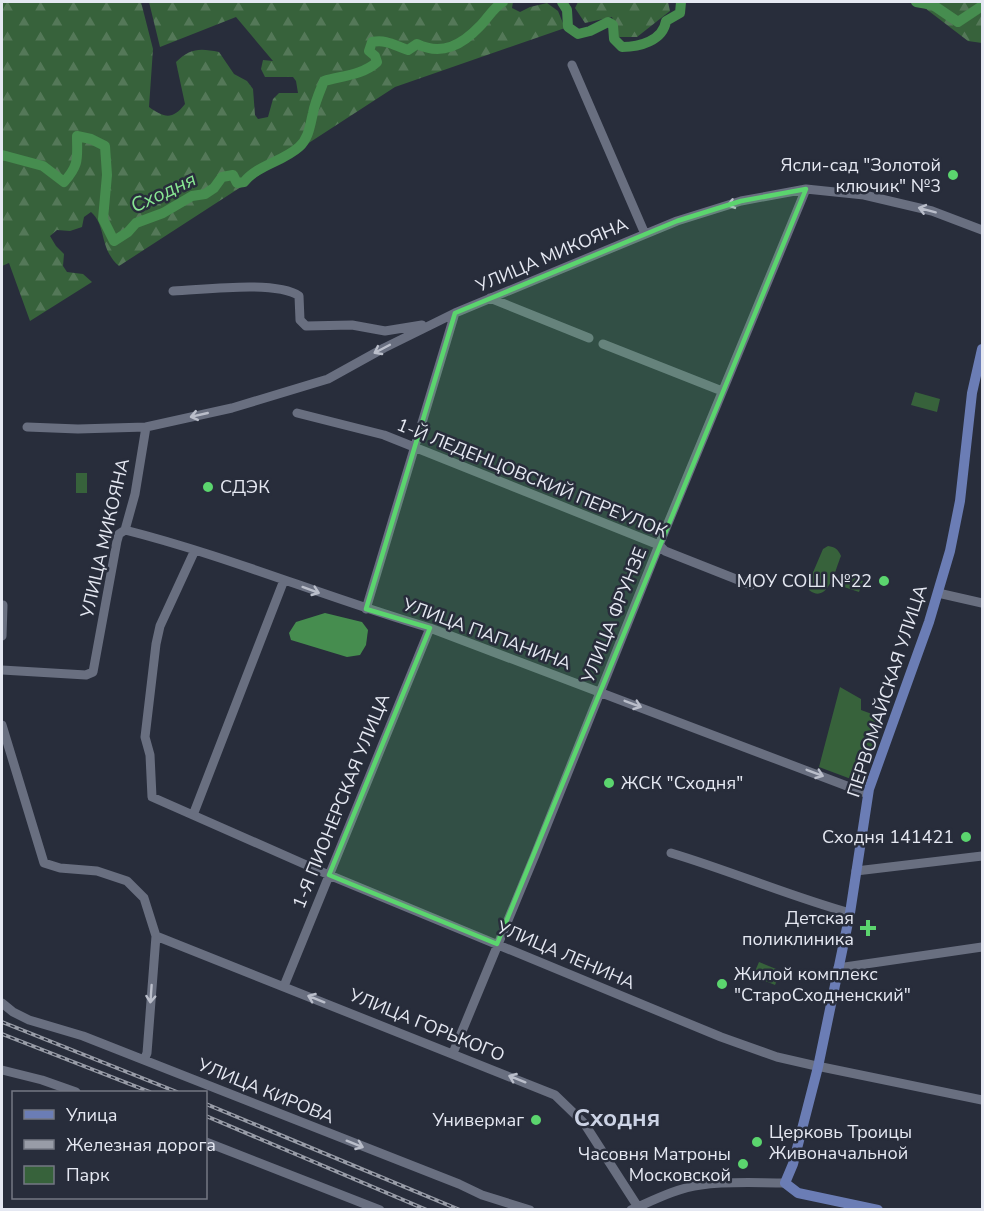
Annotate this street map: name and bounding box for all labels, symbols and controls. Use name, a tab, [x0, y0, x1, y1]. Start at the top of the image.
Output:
place label: Ясли-сад "Золотой ключик" №3	[780, 153, 941, 198]
water label: Сходня	[126, 166, 200, 219]
marker: Ясли-сад "Золотой ключик" №3	[946, 168, 960, 182]
one-way arrow	[727, 197, 746, 209]
one-way arrow	[918, 204, 937, 215]
street label: УЛИЦА МИКОЯНА	[471, 212, 632, 298]
one-way arrow	[373, 344, 391, 355]
one-way arrow	[190, 409, 209, 421]
street label: 1-Й ЛЕДЕНЦОВСКИЙ ПЕРЕУЛОК	[393, 413, 671, 544]
street label: УЛИЦА МИКОЯНА	[75, 456, 135, 621]
place label: СДЭК	[220, 475, 270, 499]
marker: СДЭК	[201, 480, 215, 494]
street label: УЛИЦА ФРУНЗЕ	[576, 544, 652, 687]
place label: МОУ СОШ №22	[737, 569, 872, 593]
marker: МОУ СОШ №22	[877, 574, 891, 588]
street label: ПЕРВОМАЙСКАЯ УЛИЦА	[841, 582, 933, 800]
one-way arrow	[301, 585, 319, 596]
street label: УЛИЦА ПАПАНИНА	[399, 592, 575, 676]
street label: 1-Я ПИОНЕРСКАЯ УЛИЦА	[287, 690, 395, 912]
one-way arrow	[623, 699, 642, 710]
one-way arrow	[805, 769, 824, 780]
place label: ЖСК "Сходня"	[621, 771, 743, 795]
marker: ЖСК "Сходня"	[602, 776, 616, 790]
place label: Сходня 141421	[822, 825, 954, 849]
marker: Сходня 141421	[959, 830, 973, 844]
place label: Детская поликлиника	[742, 906, 854, 951]
street label: УЛИЦА ЛЕНИНА	[492, 915, 639, 995]
marker: Детская поликлиника	[859, 919, 877, 937]
place label: Жилой комплекс "СтароСходненский"	[734, 962, 911, 1007]
marker: Жилой комплекс "СтароСходненский"	[715, 977, 729, 991]
street label: УЛИЦА ГОРЬКОГО	[345, 983, 508, 1067]
one-way arrow	[145, 984, 156, 1004]
one-way arrow	[307, 993, 326, 1004]
street label: УЛИЦА КИРОВА	[193, 1052, 338, 1129]
one-way arrow	[508, 1073, 526, 1084]
legend	[12, 1091, 207, 1199]
district label: Сходня	[574, 1102, 660, 1134]
text: Улица	[65, 1103, 117, 1127]
place label: Универмаг	[432, 1108, 524, 1132]
marker: Универмаг	[529, 1113, 543, 1127]
place label: Церковь Троицы Живоначальной	[769, 1120, 912, 1165]
text: Железная дорога	[66, 1133, 216, 1157]
marker: Церковь Троицы Живоначальной	[750, 1135, 764, 1149]
one-way arrow	[345, 1139, 364, 1150]
place label: Часовня Матроны Московской	[578, 1142, 731, 1187]
marker: Часовня Матроны Московской	[736, 1157, 750, 1171]
text: Парк	[66, 1163, 110, 1187]

